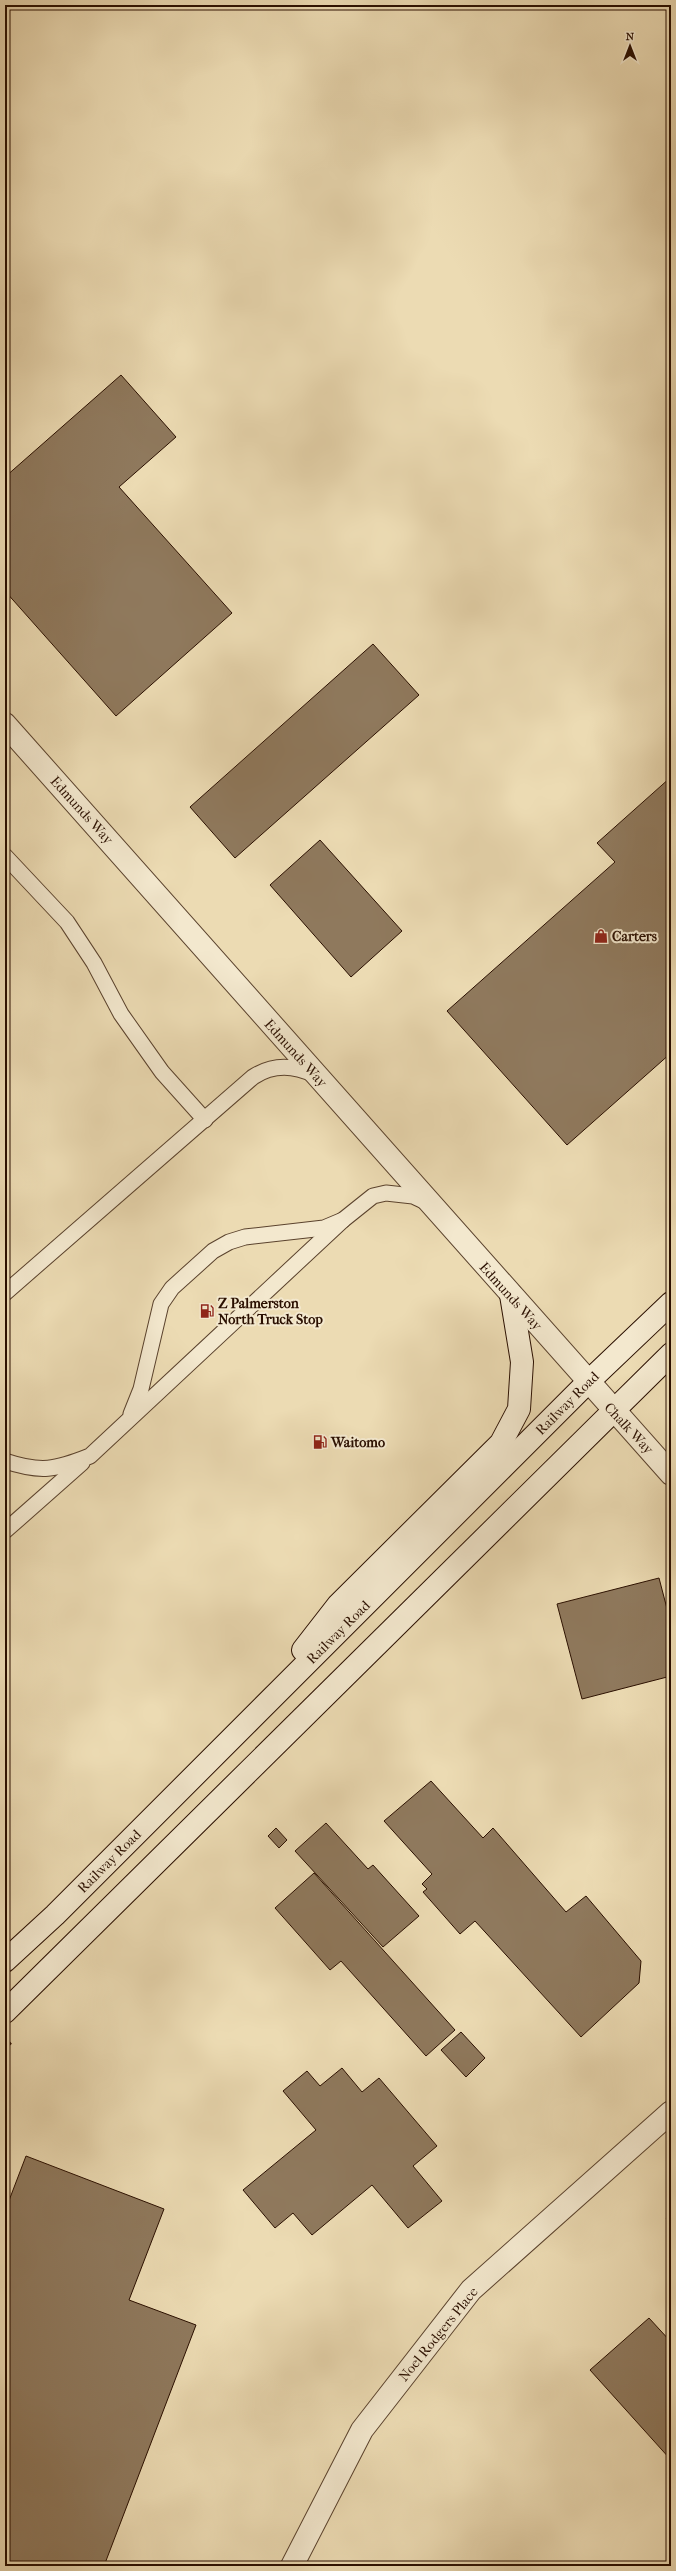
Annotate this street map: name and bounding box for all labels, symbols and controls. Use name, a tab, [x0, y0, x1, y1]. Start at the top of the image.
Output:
north arrow	[610, 26, 650, 66]
text: N	[626, 30, 635, 43]
street label: Edmunds Way	[47, 773, 117, 848]
shop icon: Carters	[593, 928, 609, 944]
place label: Carters	[612, 928, 658, 945]
street label: Edmunds Way	[261, 1016, 331, 1091]
street label: Edmunds Way	[476, 1259, 546, 1334]
place label: Z Palmerston North Truck Stop	[218, 1295, 323, 1328]
fuel station icon: Z Palmerston North Truck Stop	[199, 1303, 215, 1319]
street label: Railway Road	[532, 1368, 603, 1439]
street label: Chalk Way	[600, 1399, 657, 1458]
fuel station icon: Waitomo	[312, 1434, 328, 1450]
place label: Waitomo	[330, 1434, 385, 1451]
street label: Railway Road	[303, 1597, 374, 1668]
street label: Railway Road	[74, 1826, 145, 1897]
street label: Noel Rodgers Place	[395, 2284, 482, 2385]

